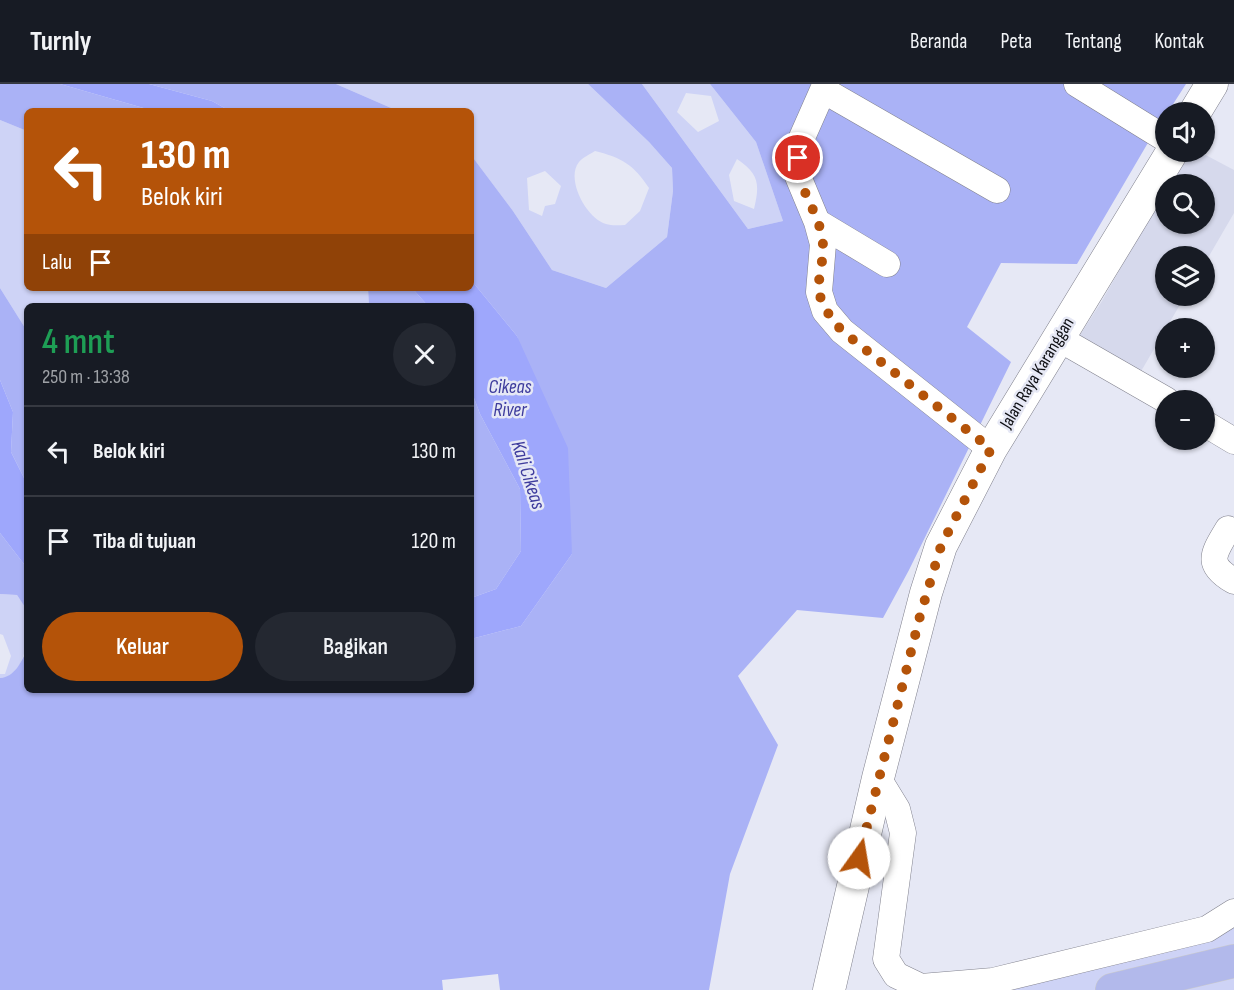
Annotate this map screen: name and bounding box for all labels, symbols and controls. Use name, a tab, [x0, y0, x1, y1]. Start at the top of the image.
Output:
text: Turnly	[30, 25, 91, 58]
text: Beranda	[910, 29, 967, 54]
text: Peta	[1000, 29, 1032, 54]
text: Tentang	[1065, 29, 1122, 54]
text: Kontak	[1155, 29, 1204, 54]
map controls	[1155, 102, 1215, 450]
button: sound	[1155, 102, 1215, 162]
text: 130 m	[141, 130, 231, 181]
icon: left	[42, 132, 120, 210]
pin	[772, 132, 823, 183]
icon: arrive	[781, 141, 814, 174]
button: search	[1155, 174, 1215, 234]
text: Belok kiri	[141, 181, 223, 213]
icon: arrive	[84, 246, 117, 279]
button: layers	[1155, 246, 1215, 306]
text: Lalu	[42, 249, 72, 276]
street label: Jalan Raya Karanggan	[995, 314, 1078, 433]
button: +	[1155, 318, 1215, 378]
text: 4 mnt	[42, 321, 115, 364]
button: close	[393, 323, 456, 386]
text: 250 m · 13:38	[42, 365, 130, 389]
water label: Cikeas River	[488, 375, 532, 422]
button: −	[1155, 390, 1215, 450]
icon: left	[42, 435, 75, 468]
text: Belok kiri	[93, 438, 165, 465]
text: 130 m	[412, 438, 456, 465]
water label: Kali Cikeas	[506, 438, 550, 512]
icon: arrive	[42, 525, 75, 558]
text: Tiba di tujuan	[93, 528, 196, 555]
text: 120 m	[412, 528, 456, 555]
button: Keluar	[42, 612, 243, 681]
button: Bagikan	[255, 612, 456, 681]
position arrow	[827, 826, 891, 890]

